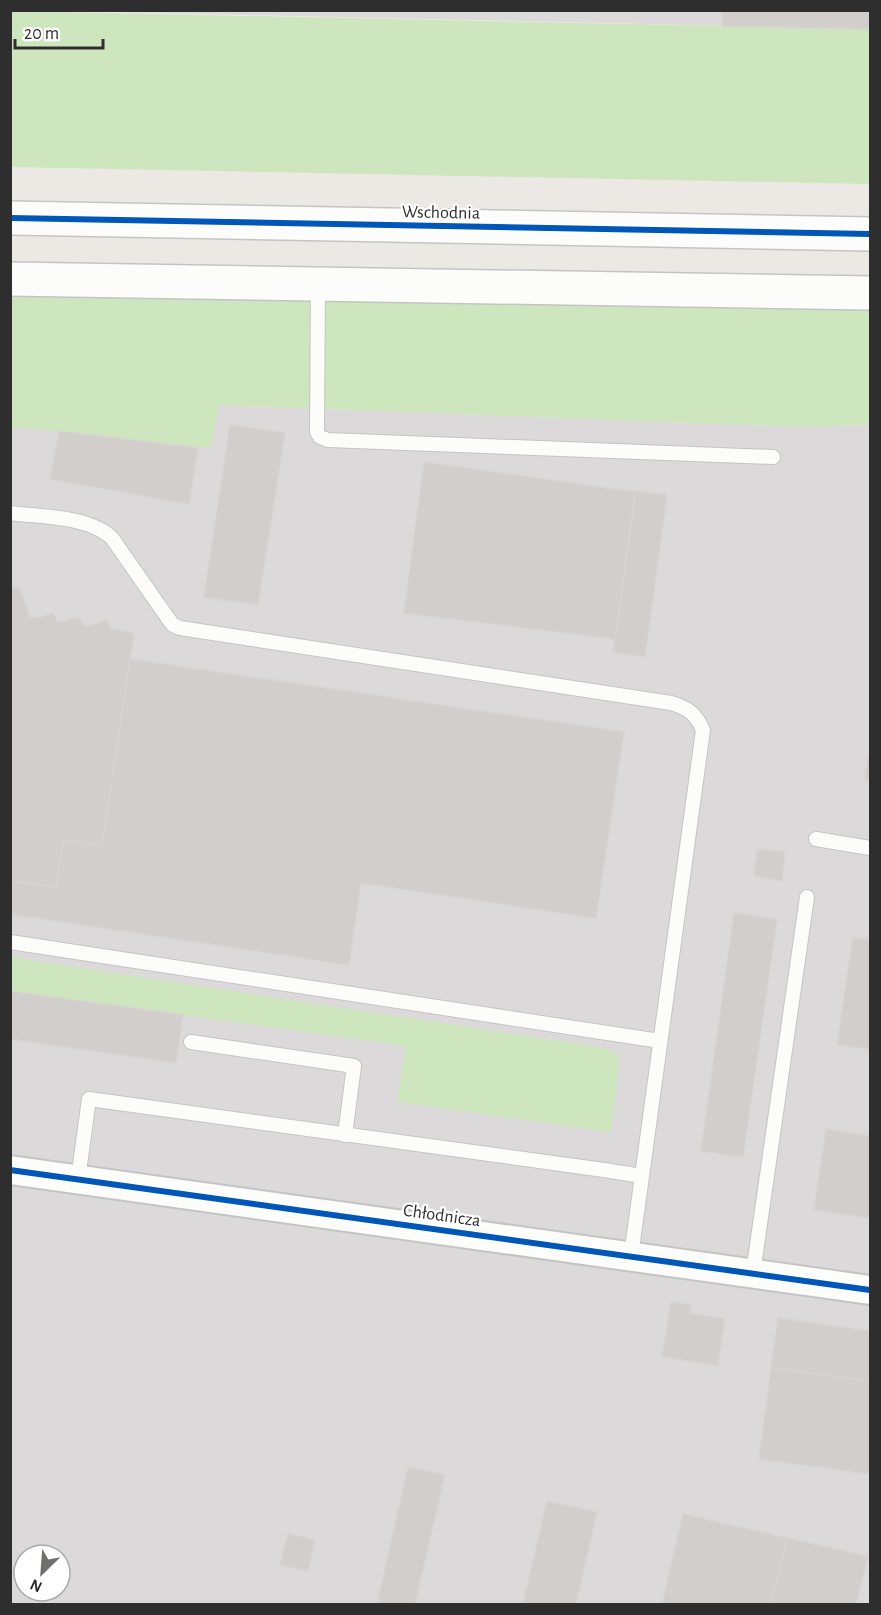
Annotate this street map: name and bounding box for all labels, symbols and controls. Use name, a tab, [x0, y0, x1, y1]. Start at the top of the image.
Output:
scale bar	[15, 12, 104, 50]
text: 20 m	[24, 25, 59, 43]
street label: Wschodnia	[402, 203, 480, 223]
street label: Chłodnicza	[402, 1202, 482, 1230]
north arrow	[12, 1543, 72, 1603]
text: N	[28, 1576, 45, 1595]

